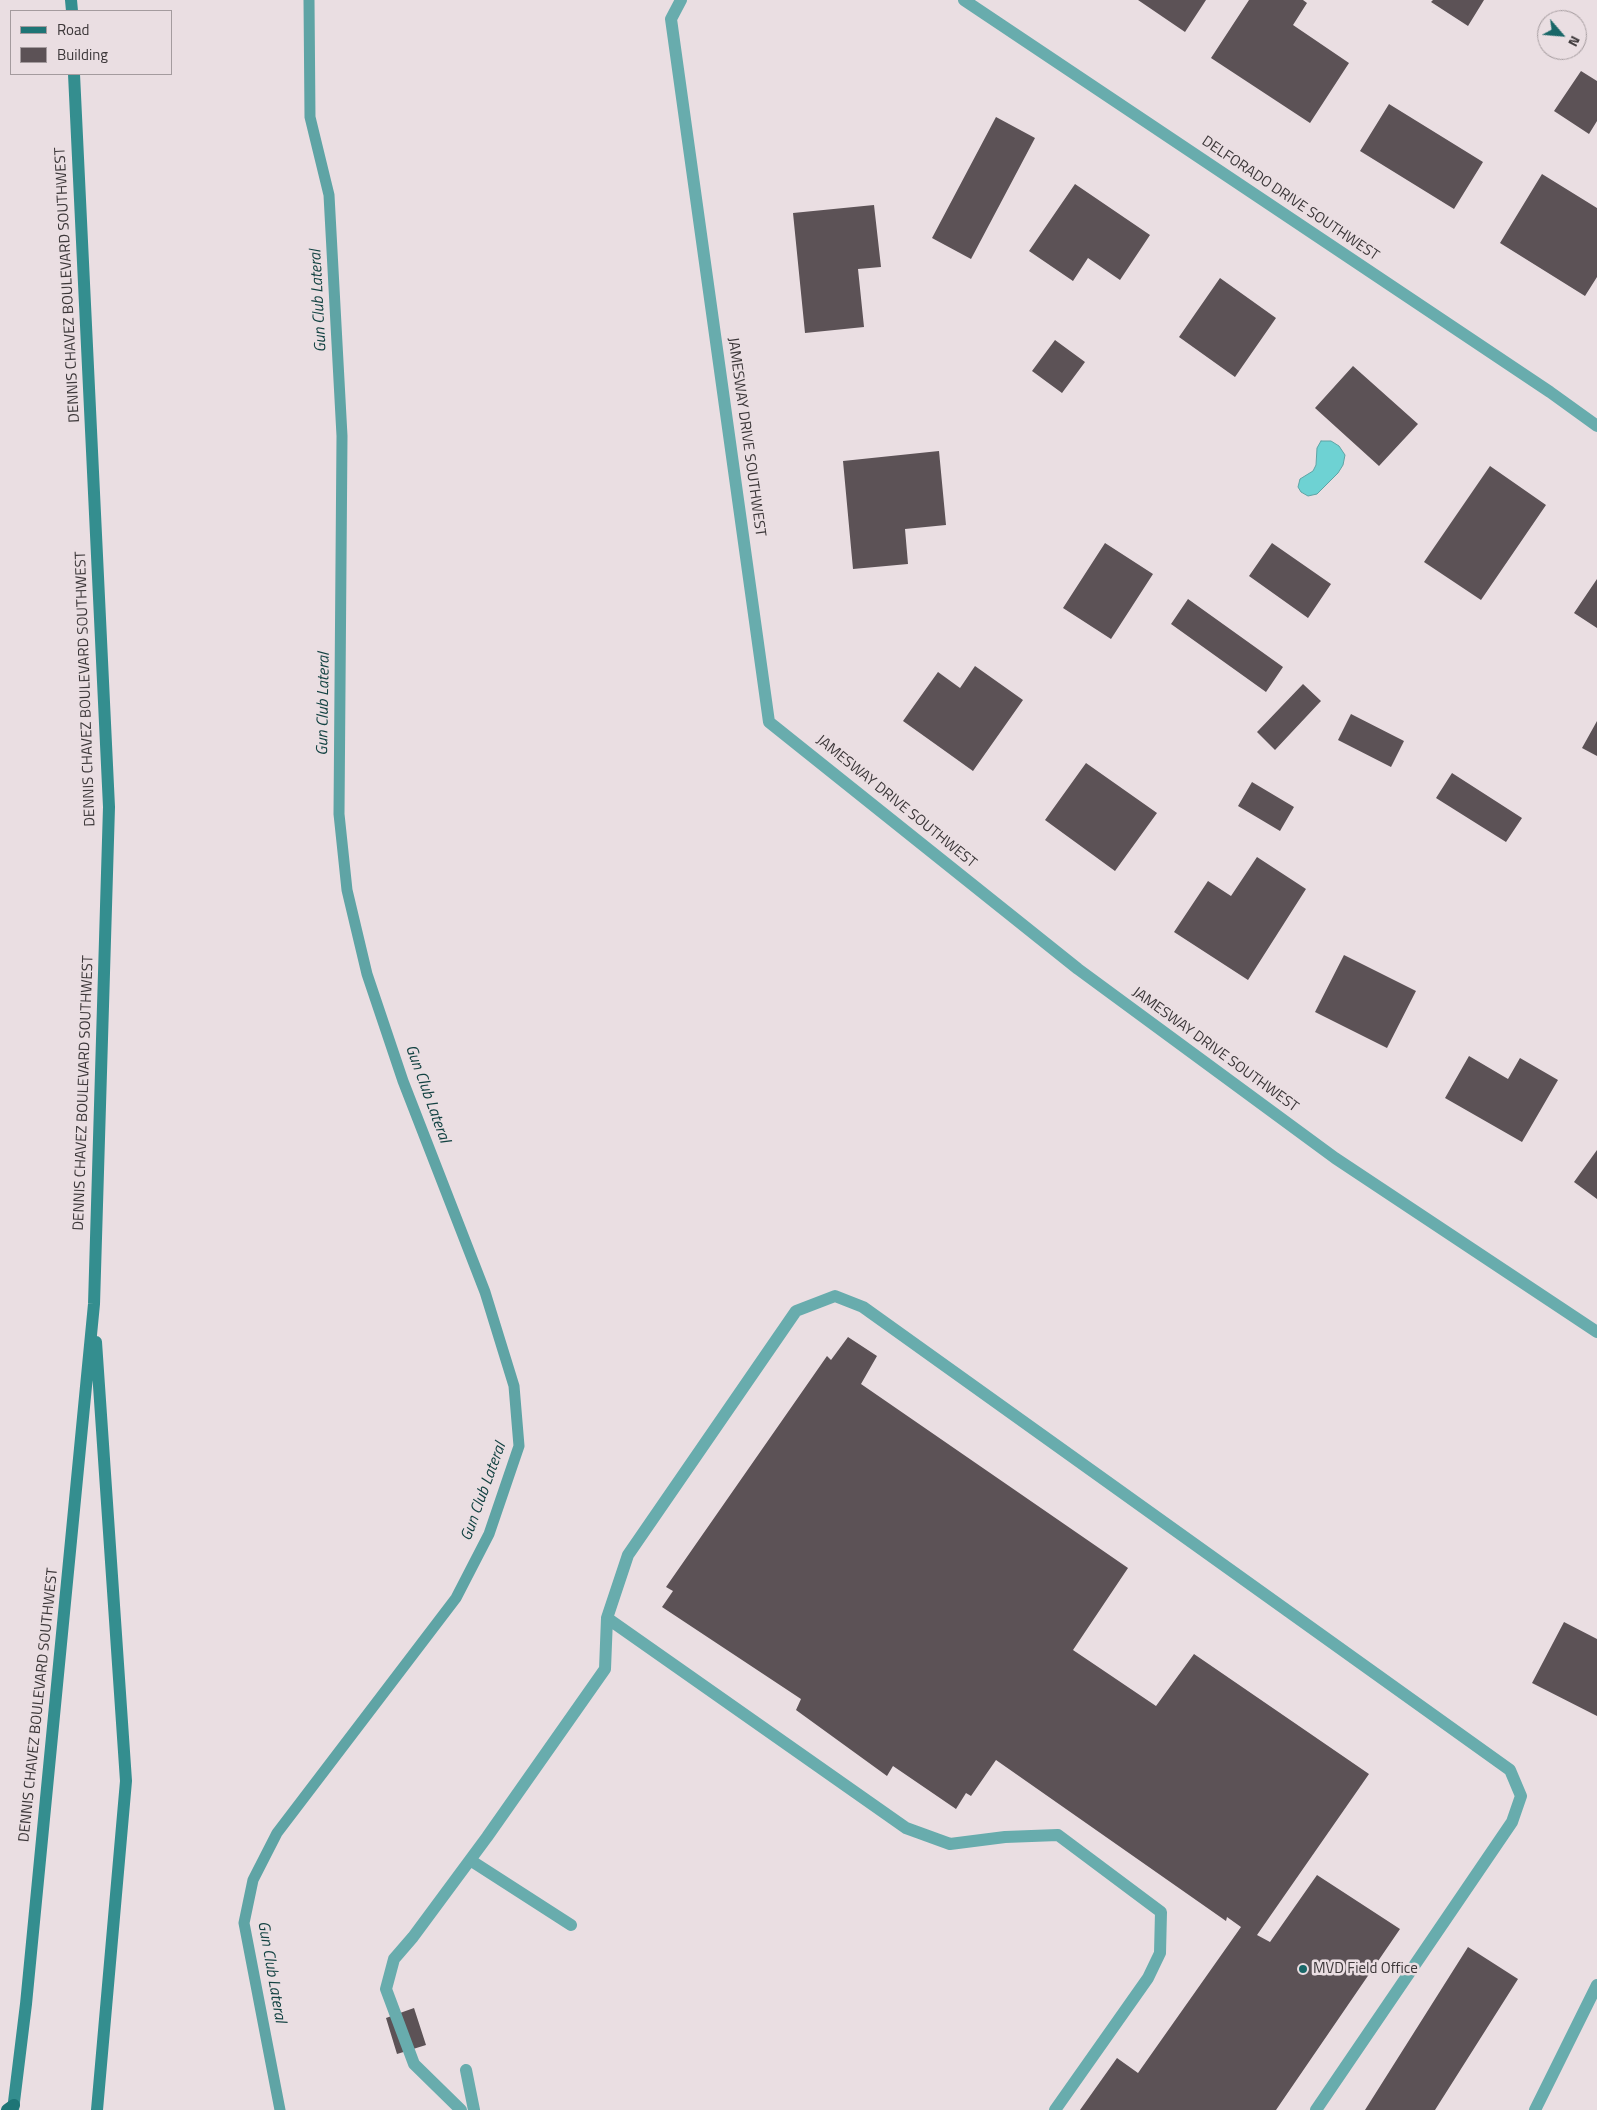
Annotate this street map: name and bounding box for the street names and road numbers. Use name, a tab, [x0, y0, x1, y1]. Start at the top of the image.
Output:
street label: DELFORADO DRIVE SOUTHWEST	[1198, 133, 1382, 265]
street label: DENNIS CHAVEZ BOULEVARD SOUTHWEST	[52, 147, 84, 423]
street label: JAMESWAY DRIVE SOUTHWEST	[723, 336, 769, 538]
street label: DENNIS CHAVEZ BOULEVARD SOUTHWEST	[72, 551, 100, 827]
street label: JAMESWAY DRIVE SOUTHWEST	[812, 732, 980, 872]
street label: DENNIS CHAVEZ BOULEVARD SOUTHWEST	[70, 955, 98, 1231]
street label: JAMESWAY DRIVE SOUTHWEST	[1128, 984, 1302, 1116]
street label: DENNIS CHAVEZ BOULEVARD SOUTHWEST	[16, 1567, 62, 1843]

